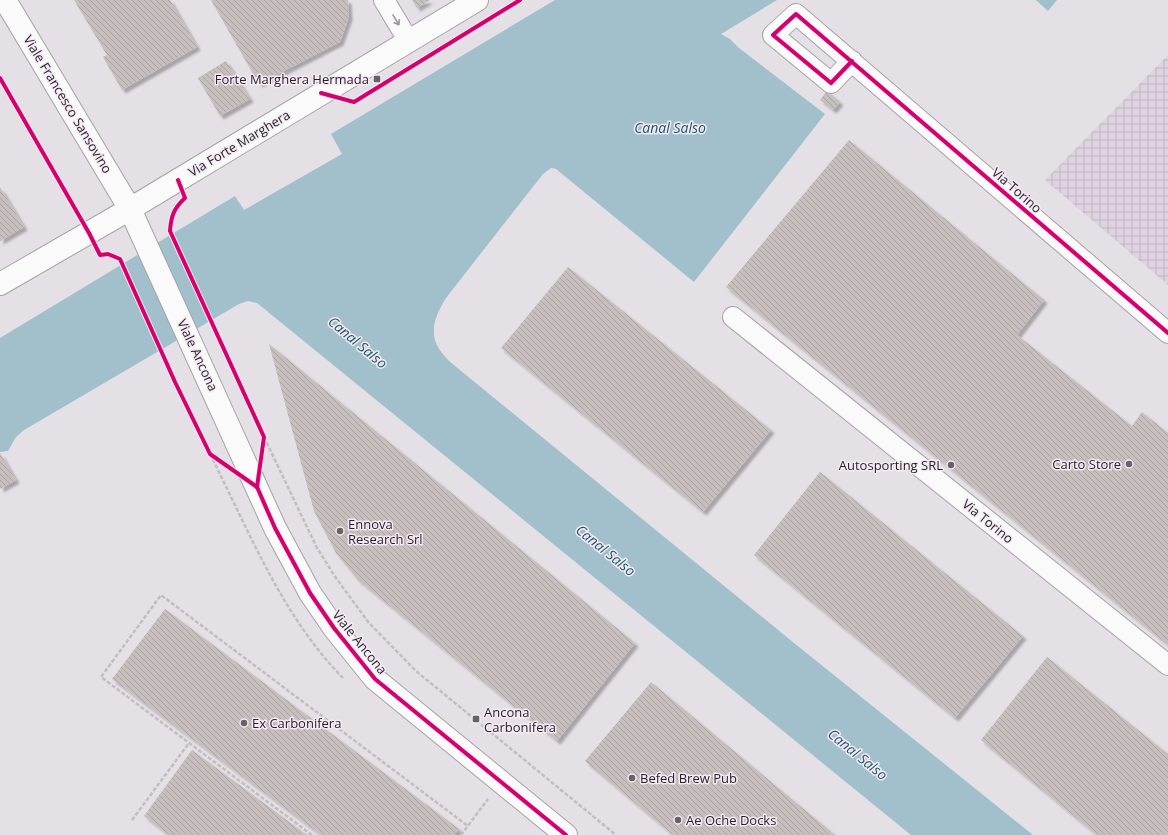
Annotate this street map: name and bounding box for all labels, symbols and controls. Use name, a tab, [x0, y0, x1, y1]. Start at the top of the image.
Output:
one-way arrow	[392, 14, 400, 25]
street label: Viale Francesco Sansovino	[19, 31, 117, 177]
place label: Forte Marghera Hermada	[215, 70, 369, 88]
marker: Forte Marghera Hermada	[372, 74, 382, 84]
street label: Via Forte Marghera	[185, 105, 293, 181]
water label: Canal Salso	[634, 118, 706, 137]
street label: Via Torino	[988, 163, 1046, 217]
water label: Canal Salso	[324, 312, 392, 372]
street label: Viale Ancona	[173, 316, 223, 394]
place label: Carto Store	[1052, 455, 1121, 473]
place label: Autosporting SRL	[839, 456, 943, 474]
marker: Carto Store	[1124, 459, 1134, 469]
marker: Autosporting SRL	[946, 460, 956, 470]
street label: Via Torino	[959, 495, 1018, 547]
place label: Ennova Research Srl	[348, 515, 423, 548]
water label: Canal Salso	[572, 520, 640, 580]
marker: Ennova Research Srl	[335, 526, 345, 536]
street label: Viale Ancona	[329, 606, 391, 678]
place label: Ancona Carbonifera	[484, 703, 556, 736]
place label: Ex Carbonifera	[252, 714, 341, 732]
marker: Ancona Carbonifera	[471, 714, 481, 724]
marker: Ex Carbonifera	[239, 718, 249, 728]
water label: Canal Salso	[824, 724, 892, 784]
place label: Befed Brew Pub	[640, 769, 737, 787]
marker: Befed Brew Pub	[627, 773, 637, 783]
place label: Ae Oche Docks	[686, 811, 776, 829]
marker: Ae Oche Docks	[673, 815, 683, 825]

